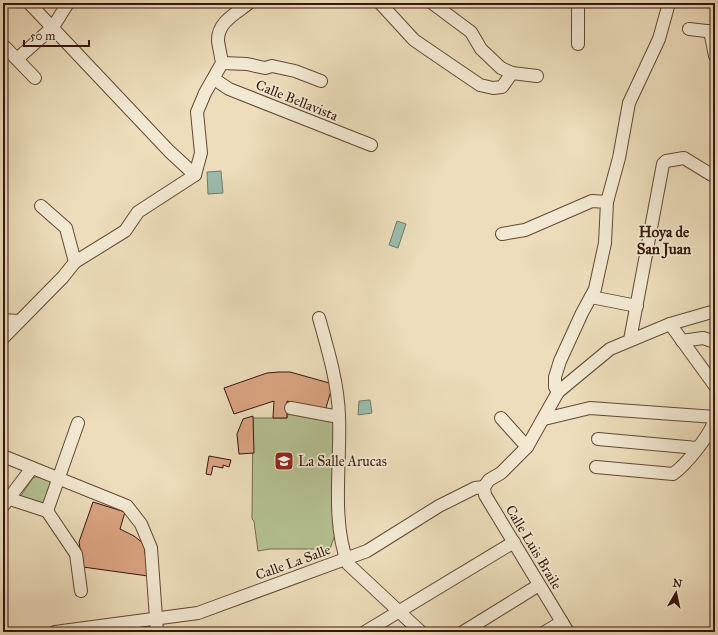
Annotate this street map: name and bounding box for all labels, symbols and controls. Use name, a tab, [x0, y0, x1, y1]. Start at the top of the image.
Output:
scale bar	[24, 22, 89, 48]
text: 50 m	[30, 29, 55, 43]
street label: Calle Bellavista	[253, 76, 340, 125]
district label: Hoya de San Juan	[637, 223, 692, 259]
school or university icon: La Salle Arucas	[273, 450, 295, 472]
place label: La Salle Arucas	[298, 453, 387, 470]
street label: Calle Luis Braile	[502, 502, 566, 593]
street label: Calle La Salle	[253, 541, 333, 584]
north arrow	[656, 573, 696, 613]
text: N	[672, 576, 684, 591]

